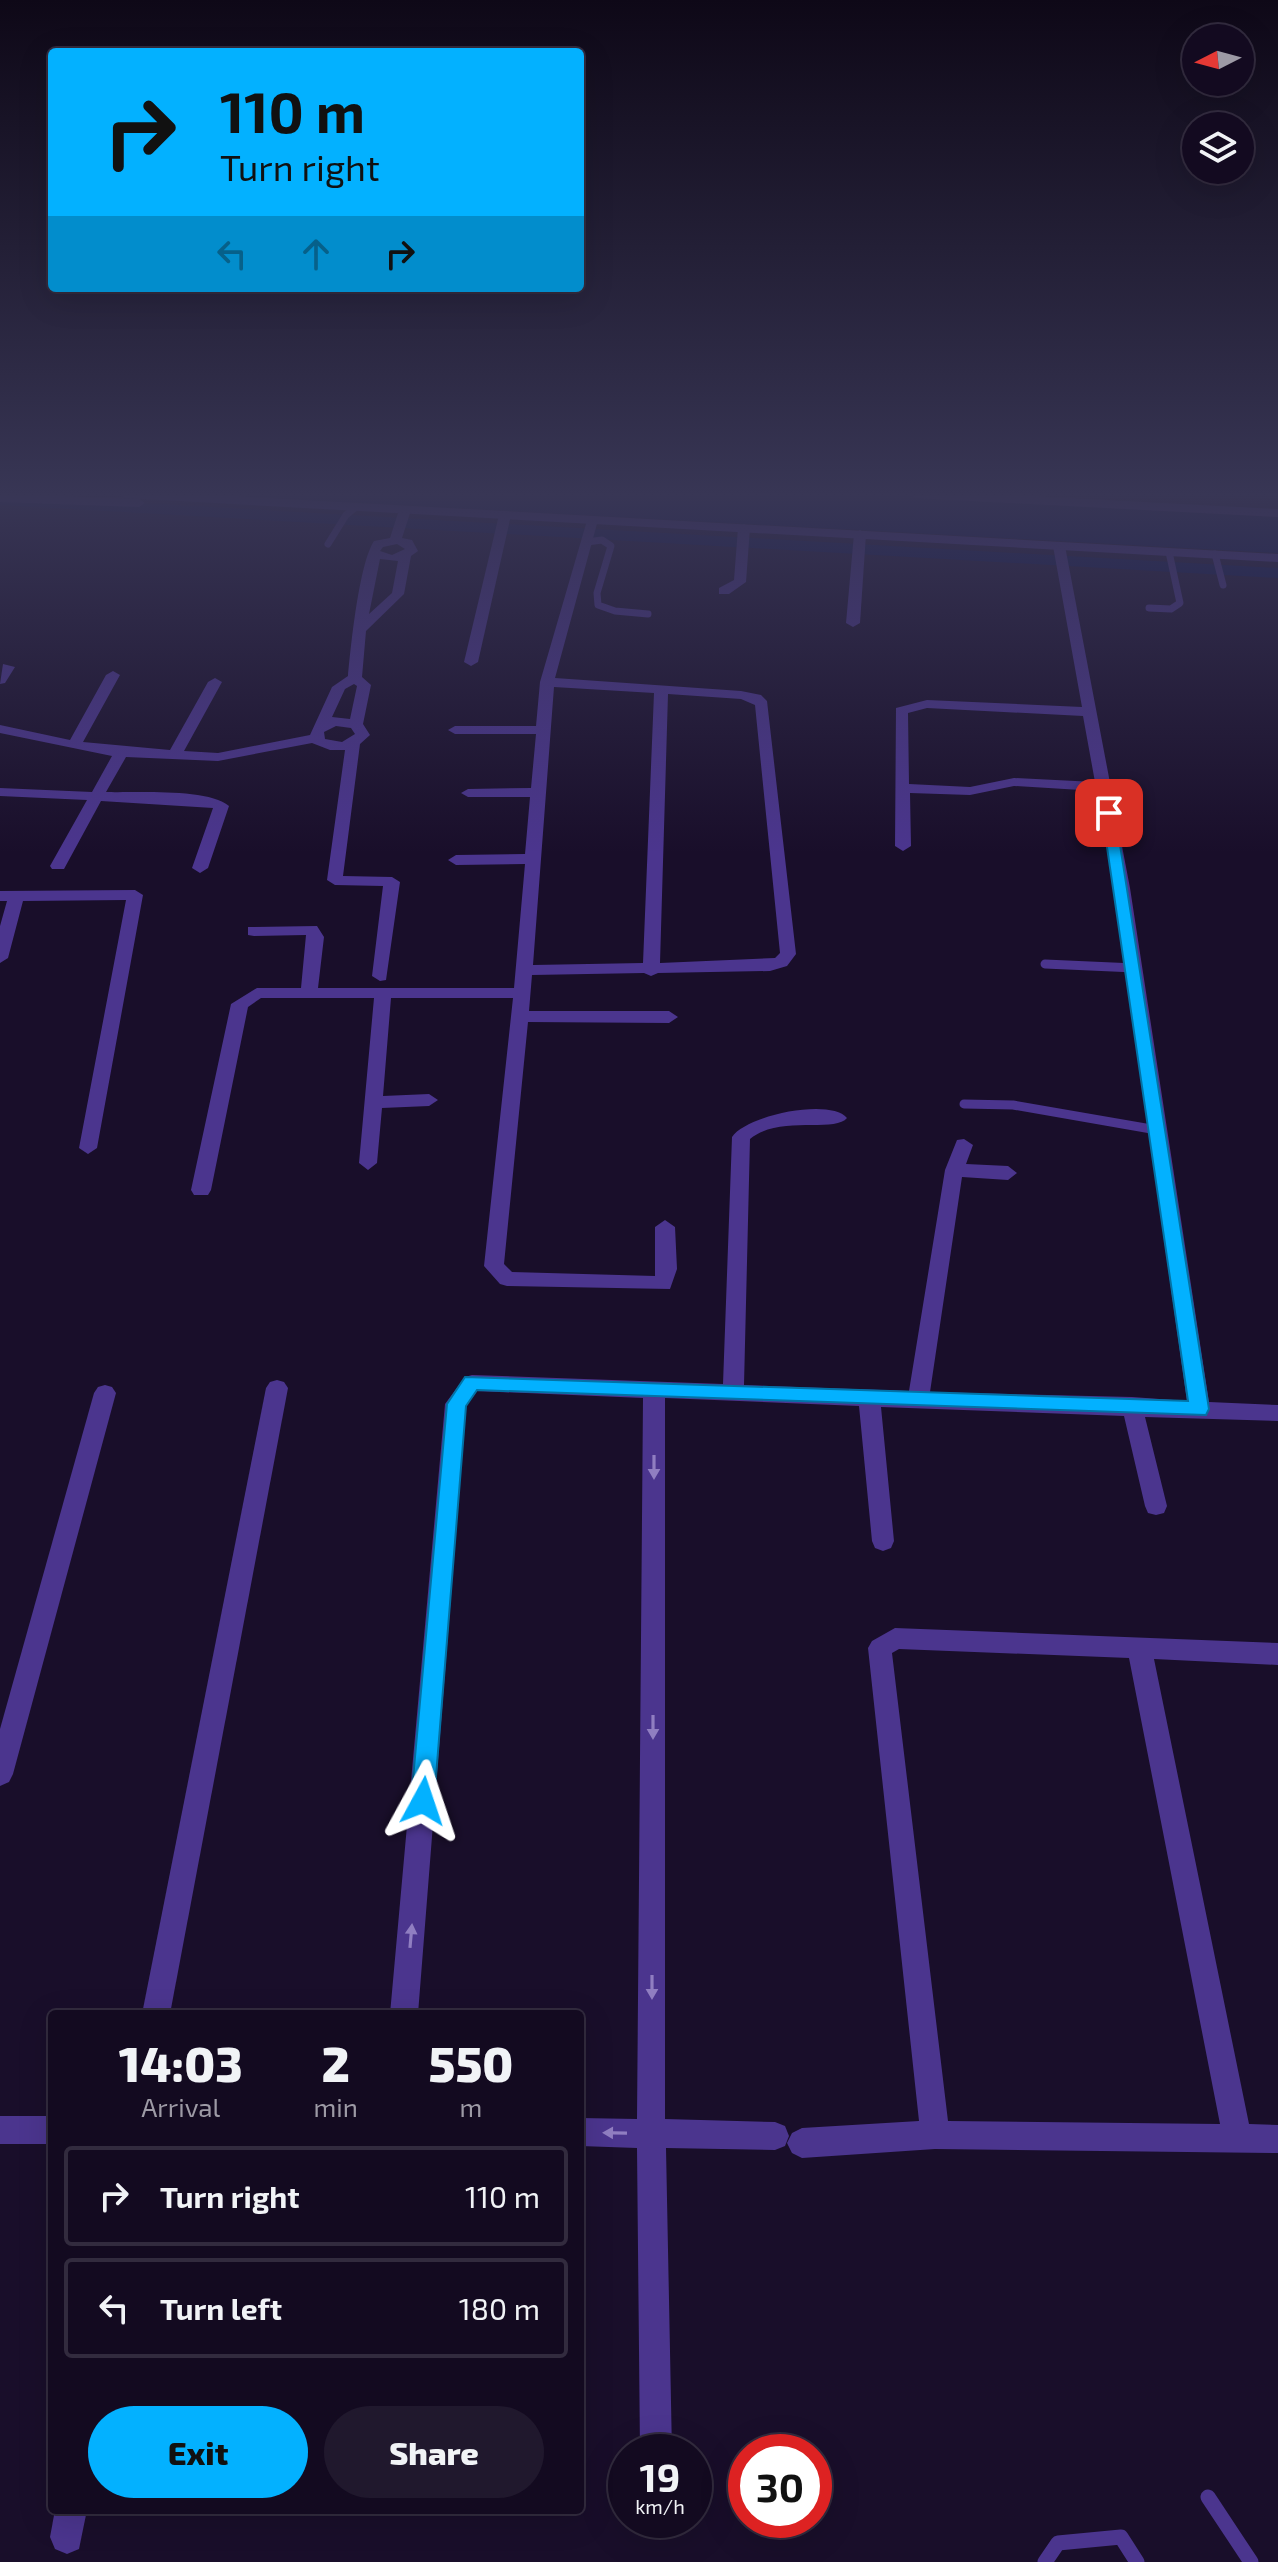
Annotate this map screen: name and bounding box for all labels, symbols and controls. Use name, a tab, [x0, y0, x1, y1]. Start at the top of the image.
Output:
north arrow	[1182, 24, 1254, 96]
map controls	[1182, 24, 1254, 184]
text: 110 m	[220, 77, 365, 144]
icon: right	[88, 80, 192, 184]
button: layers	[1182, 112, 1254, 184]
text: Turn right	[220, 145, 380, 188]
icon: left	[210, 232, 254, 276]
icon: ahead	[294, 232, 338, 276]
icon: right	[378, 232, 422, 276]
pin	[1075, 779, 1143, 847]
icon: arrive	[1087, 791, 1131, 835]
one-way arrow	[648, 1455, 660, 1480]
one-way arrow	[647, 1715, 659, 1740]
position arrow	[381, 1759, 465, 1843]
one-way arrow	[405, 1923, 418, 1948]
one-way arrow	[645, 1975, 658, 2000]
text: 14:03	[119, 2034, 243, 2092]
text: 2	[321, 2034, 350, 2092]
text: 550	[428, 2034, 513, 2092]
text: Arrival	[141, 2091, 220, 2122]
text: min	[313, 2091, 358, 2122]
text: m	[460, 2091, 482, 2122]
one-way arrow	[602, 2127, 627, 2139]
icon: right	[92, 2174, 136, 2218]
text: Turn right	[160, 2178, 300, 2214]
text: 110 m	[465, 2178, 540, 2214]
icon: left	[92, 2286, 136, 2330]
text: Turn left	[160, 2290, 282, 2326]
text: 180 m	[459, 2290, 540, 2326]
button: Exit	[88, 2406, 308, 2498]
button: Share	[324, 2406, 544, 2498]
speed limit sign: 30	[728, 2434, 832, 2538]
text: 19	[640, 2452, 680, 2500]
text: km/h	[635, 2494, 685, 2518]

